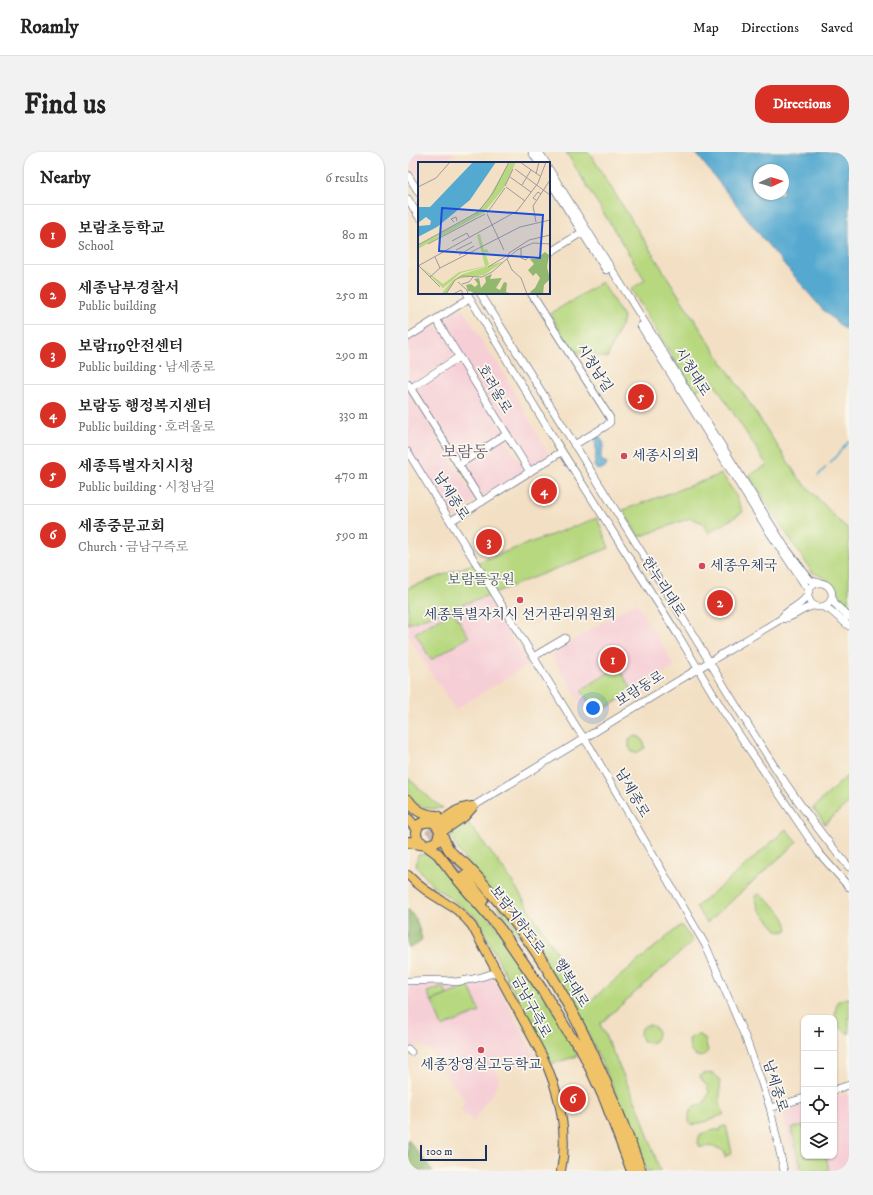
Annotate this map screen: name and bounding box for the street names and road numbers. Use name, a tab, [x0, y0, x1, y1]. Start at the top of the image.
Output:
street label: 시청남길	[572, 340, 616, 396]
street label: 시청대로	[670, 344, 714, 400]
street label: 호려울로	[472, 361, 516, 417]
street label: 남세종로	[429, 468, 473, 524]
street label: 한누리대로	[637, 554, 689, 621]
street label: 보람동로	[612, 667, 668, 711]
street label: 남세종로	[611, 765, 654, 821]
street label: 보람지하도로	[485, 882, 549, 958]
street label: 행복대로	[549, 955, 593, 1011]
street label: 금남구즉로	[507, 973, 555, 1041]
street label: 남세종로	[758, 1057, 792, 1115]

